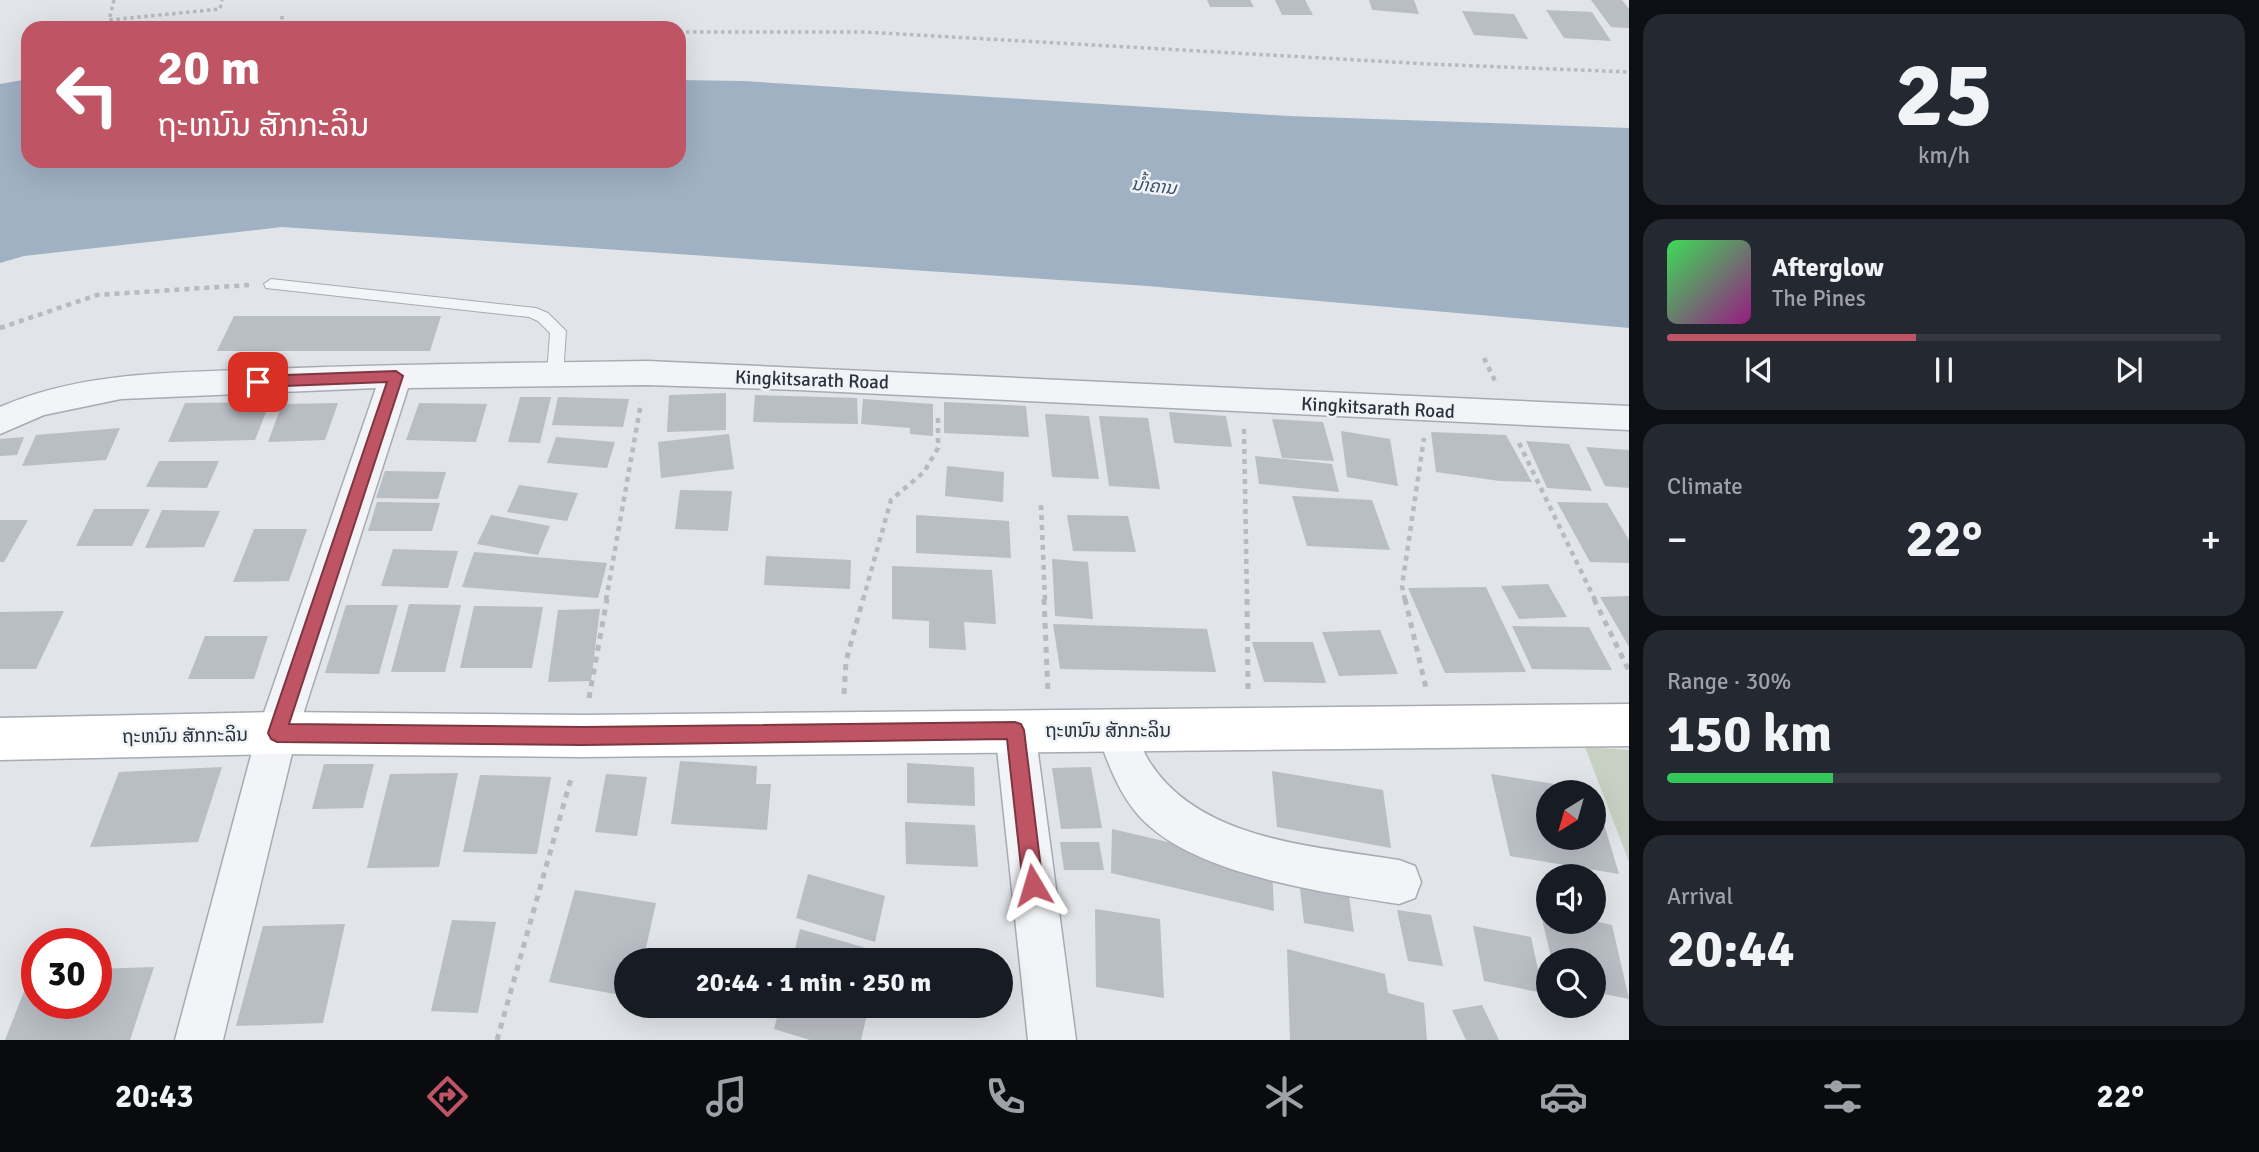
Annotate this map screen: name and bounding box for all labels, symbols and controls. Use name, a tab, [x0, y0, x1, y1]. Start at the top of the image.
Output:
text: 20 m	[157, 38, 260, 98]
text: 25	[1895, 39, 1993, 152]
icon: left	[42, 49, 133, 140]
text: ຖະຫນົນ ສັກກະລິນ	[157, 106, 369, 145]
text: km/h	[1918, 141, 1970, 170]
water label: ນ້ຳຄານ	[1131, 170, 1180, 199]
text: Afterglow	[1772, 252, 1884, 284]
text: The Pines	[1772, 284, 1866, 313]
icon: previous	[1740, 351, 1778, 389]
icon: pause	[1925, 351, 1963, 389]
icon: next	[2110, 351, 2148, 389]
pin	[228, 352, 288, 412]
icon: arrive	[239, 363, 277, 401]
street label: Kingkitsarath Road	[735, 365, 889, 395]
street label: Kingkitsarath Road	[1300, 392, 1456, 424]
text: Climate	[1667, 472, 1743, 501]
text: 22°	[1906, 507, 1982, 571]
text: −	[1667, 516, 1688, 563]
text: +	[2200, 516, 2221, 563]
text: Range · 30%	[1667, 667, 1791, 696]
text: 150 km	[1667, 702, 1832, 766]
street label: ຖະຫນົນ ສັກກະລິນ	[1045, 719, 1171, 743]
street label: ຖະຫນົນ ສັກກະລິນ	[122, 723, 248, 749]
north arrow	[1536, 780, 1606, 850]
map controls	[1536, 780, 1606, 1018]
position arrow	[996, 848, 1070, 922]
button: sound	[1536, 864, 1606, 934]
text: Arrival	[1667, 882, 1733, 911]
text: 20:44	[1667, 917, 1795, 981]
speed limit sign: 30	[21, 928, 112, 1019]
button: search	[1536, 948, 1606, 1018]
text: 20:44 · 1 min · 250 m	[696, 967, 931, 999]
icon: directions	[423, 1072, 472, 1121]
icon: music	[702, 1072, 751, 1121]
icon: phone	[981, 1072, 1030, 1121]
icon: climate	[1260, 1072, 1309, 1121]
icon: car	[1539, 1072, 1588, 1121]
icon: filters	[1818, 1072, 1867, 1121]
text: 20:43	[115, 1077, 193, 1116]
text: 22°	[2097, 1077, 2144, 1116]

